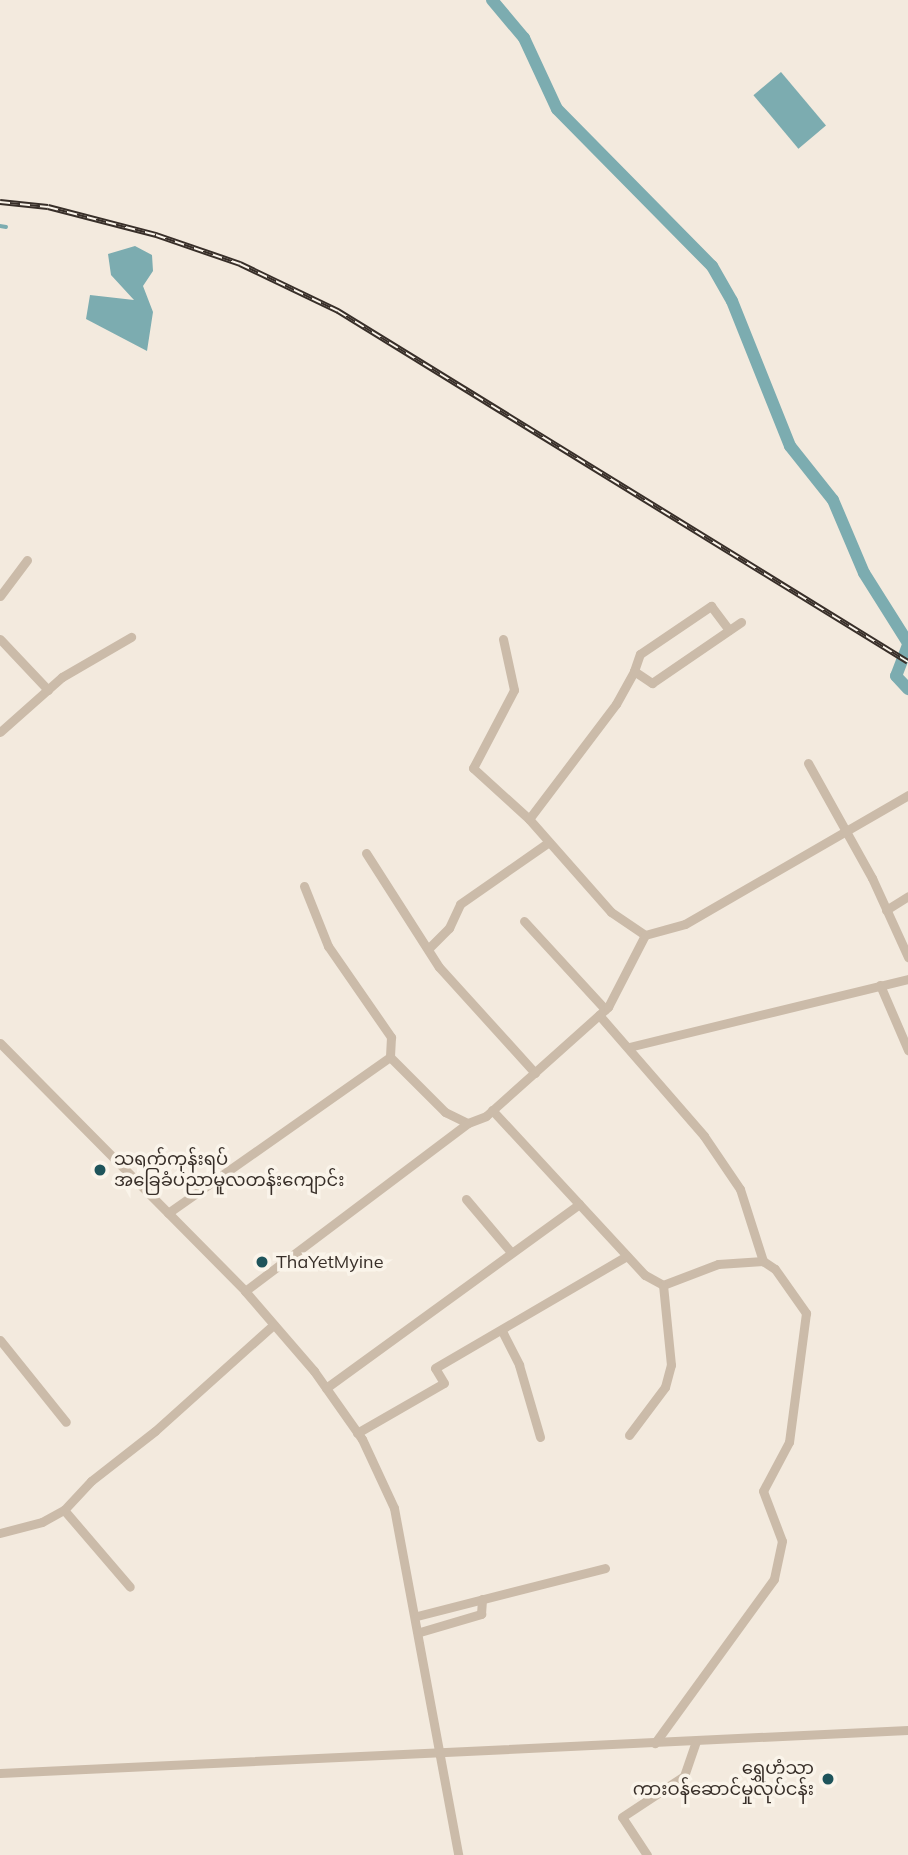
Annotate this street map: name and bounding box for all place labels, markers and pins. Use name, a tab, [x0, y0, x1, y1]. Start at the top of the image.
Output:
place label: သရက်ကုန်းရပ် အခြေခံပညာမူလတန်းကျောင်း	[114, 1149, 344, 1192]
marker: သရက်ကုန်းရပ် အခြေခံပညာမူလတန်းကျောင်း	[92, 1162, 108, 1178]
place label: ThaYetMyine	[276, 1251, 383, 1273]
marker: ThaYetMyine	[254, 1254, 270, 1270]
place label: ရွှေဟံသာ ကားဝန်ဆောင်မှုလုပ်ငန်း	[633, 1758, 814, 1800]
marker: ရွှေဟံသာ ကားဝန်ဆောင်မှုလုပ်ငန်း	[820, 1771, 836, 1787]

